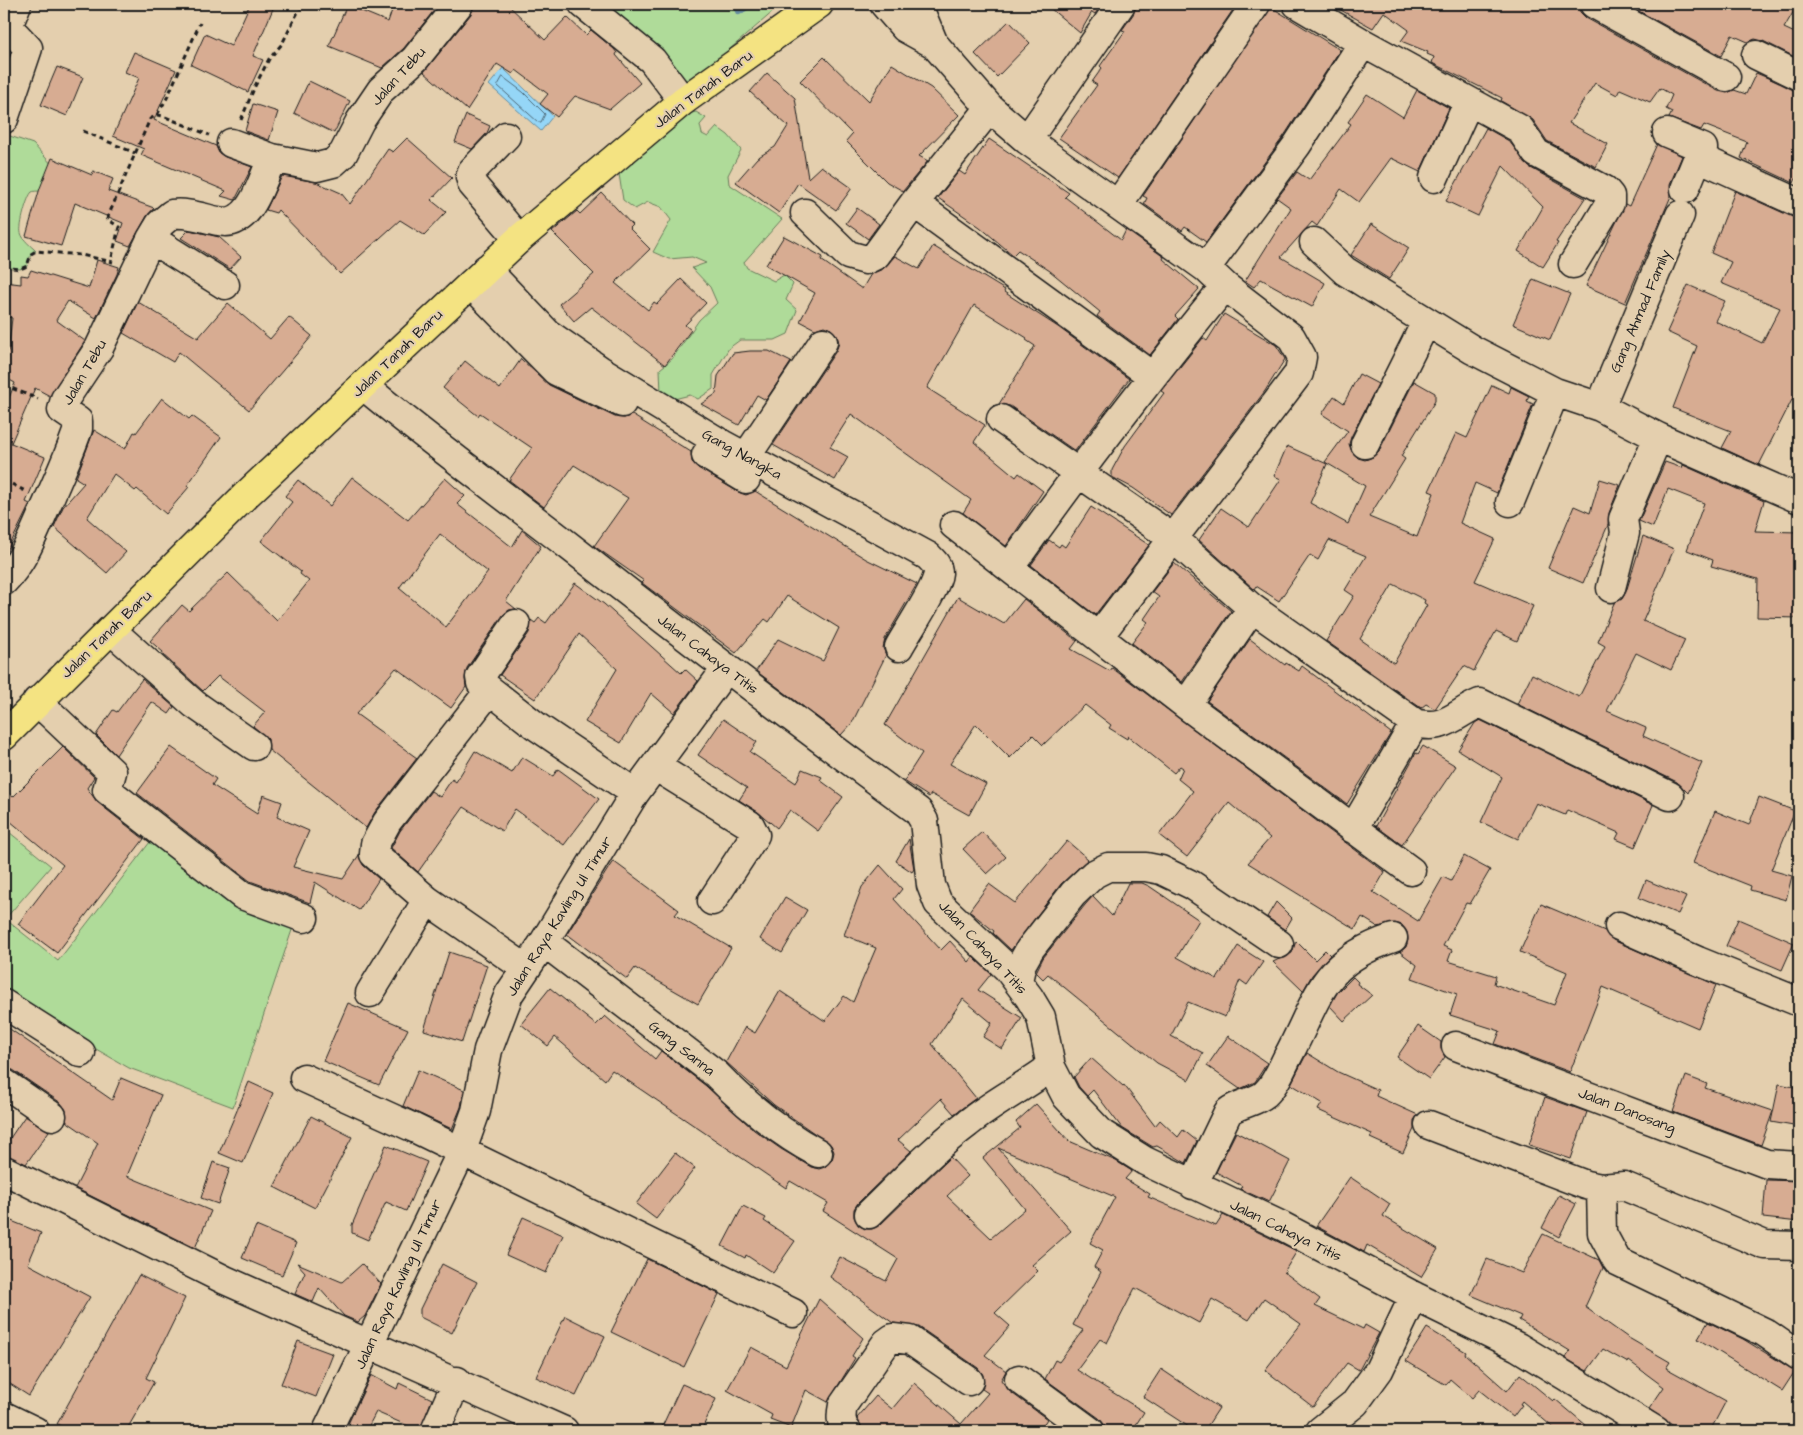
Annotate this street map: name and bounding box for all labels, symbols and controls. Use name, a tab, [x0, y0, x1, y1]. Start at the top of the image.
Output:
street label: Jalan Tebu	[366, 42, 431, 110]
street label: Jalan Tanah Baru	[650, 45, 757, 134]
street label: Gang Ahmad Family	[1605, 246, 1677, 376]
street label: Jalan Tanah Baru	[347, 304, 448, 402]
street label: Jalan Tebu	[57, 335, 112, 409]
street label: Gang Nangka	[698, 424, 786, 486]
street label: Jalan Tanah Baru	[56, 585, 157, 683]
street label: Jalan Cahaya Titis	[652, 609, 763, 700]
street label: Jalan Raya Kavling Ul Timur	[501, 832, 618, 1001]
street label: Jalan Cahaya Titis	[933, 896, 1032, 1000]
street label: Gang Sanna	[643, 1016, 720, 1082]
street label: Jalan Danosang	[1575, 1082, 1679, 1140]
street label: Jalan Cahaya Titis	[1226, 1194, 1346, 1268]
street label: Jalan Raya Kavling Ul Timur	[350, 1196, 448, 1373]

